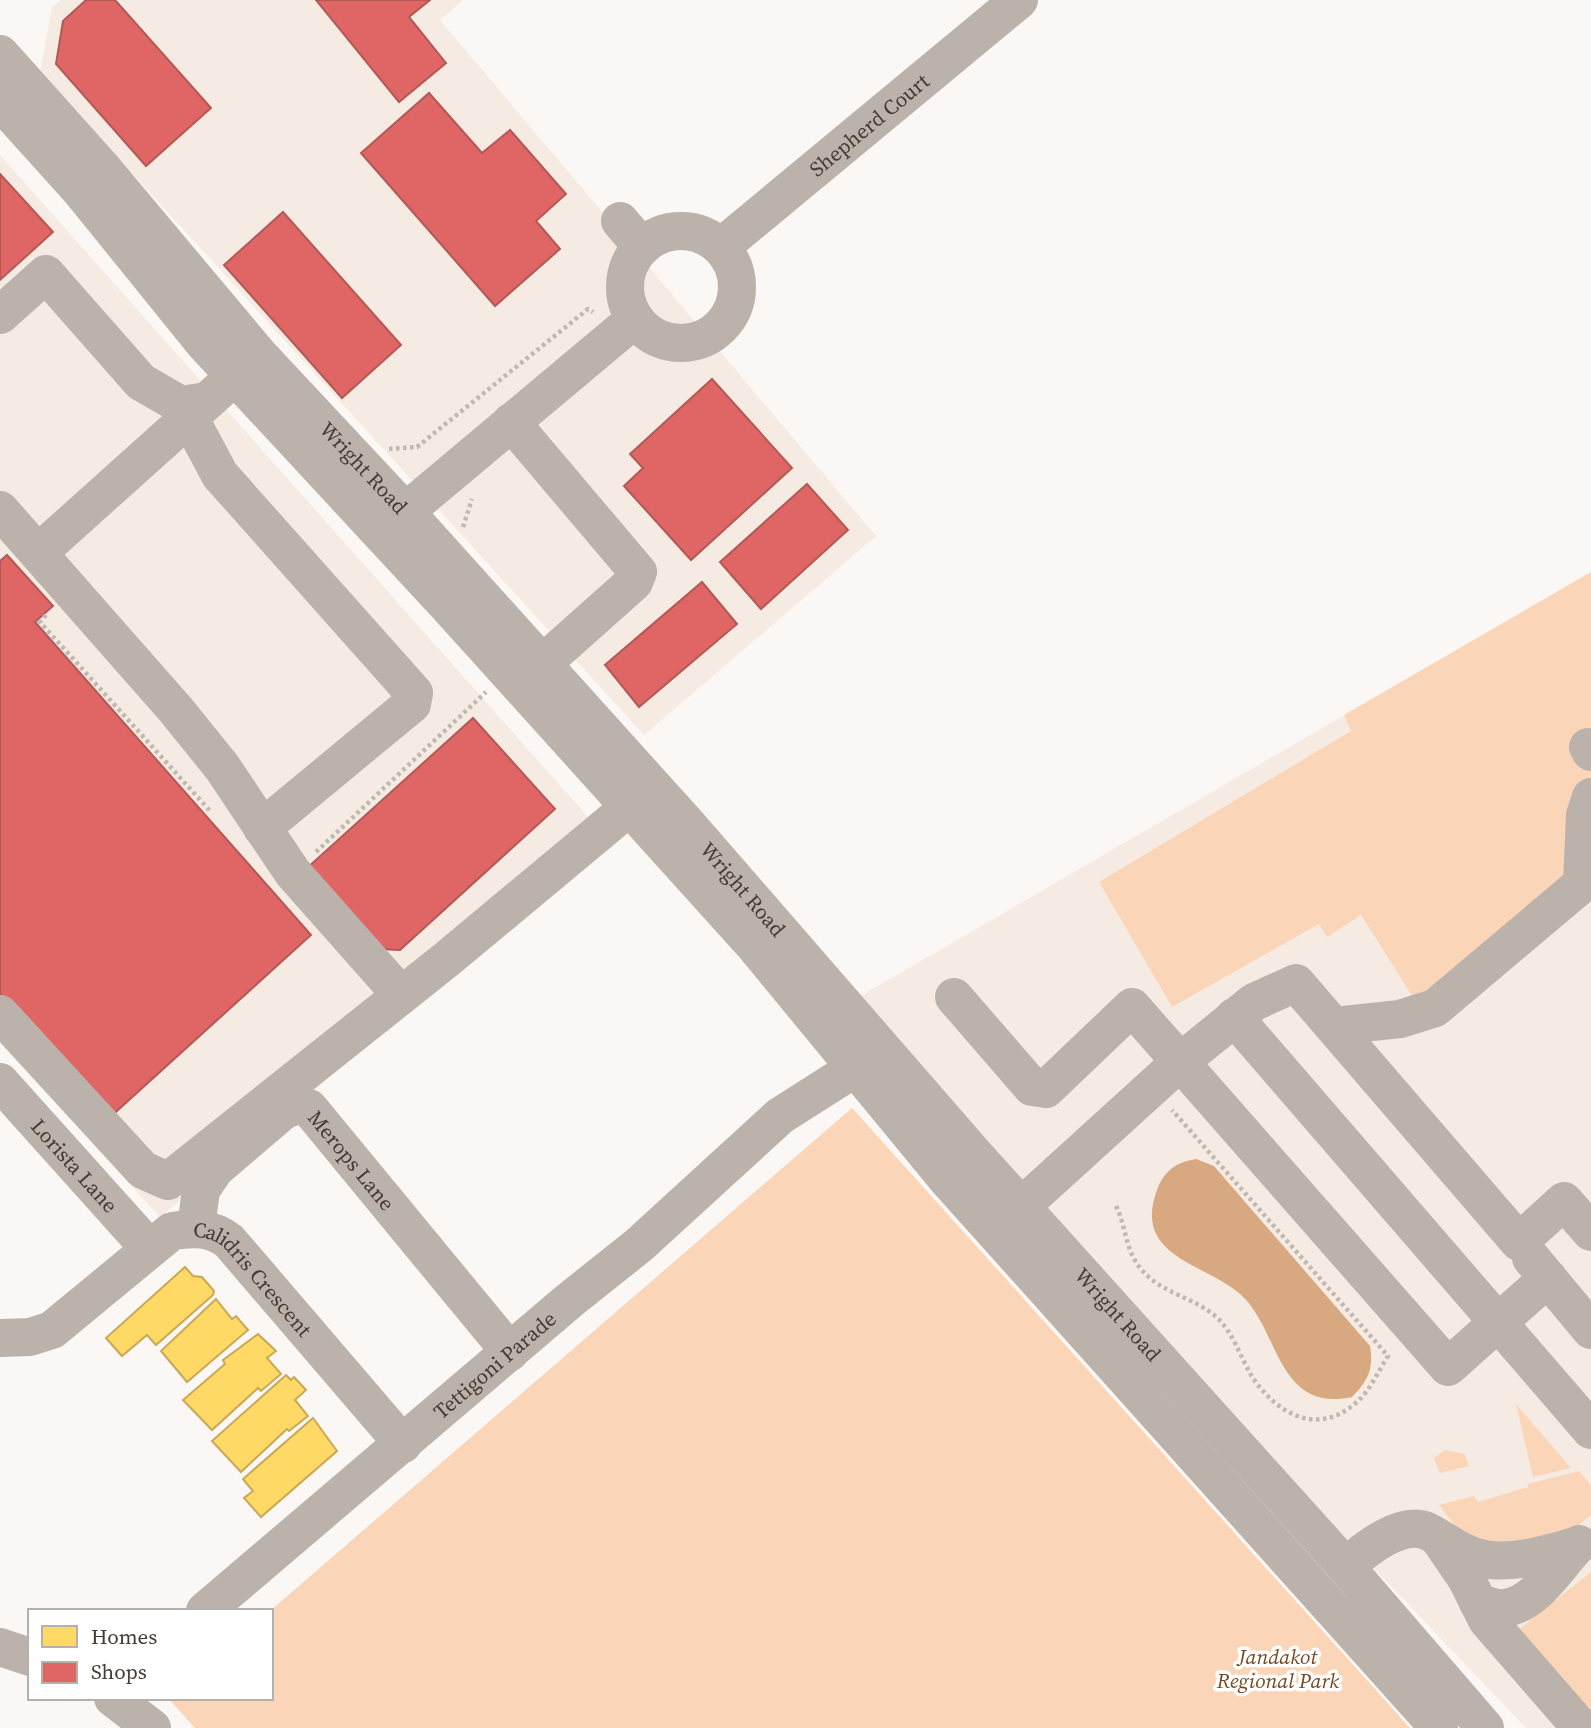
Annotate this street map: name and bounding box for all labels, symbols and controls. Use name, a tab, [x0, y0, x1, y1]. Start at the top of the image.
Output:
street label: Shepherd Court	[803, 66, 935, 183]
street label: Wright Road	[314, 415, 415, 520]
street label: Wright Road	[694, 835, 793, 943]
street label: Merops Lane	[302, 1104, 402, 1216]
street label: Lorista Lane	[25, 1112, 125, 1219]
street label: Calidris Crescent	[192, 1214, 319, 1343]
street label: Wright Road	[1068, 1261, 1168, 1367]
street label: Tettigoni Parade	[427, 1304, 562, 1425]
legend	[28, 1609, 273, 1700]
text: Homes	[91, 1622, 157, 1651]
park label: Jandakot Regional Park	[1216, 1642, 1339, 1695]
text: Shops	[91, 1657, 147, 1686]

